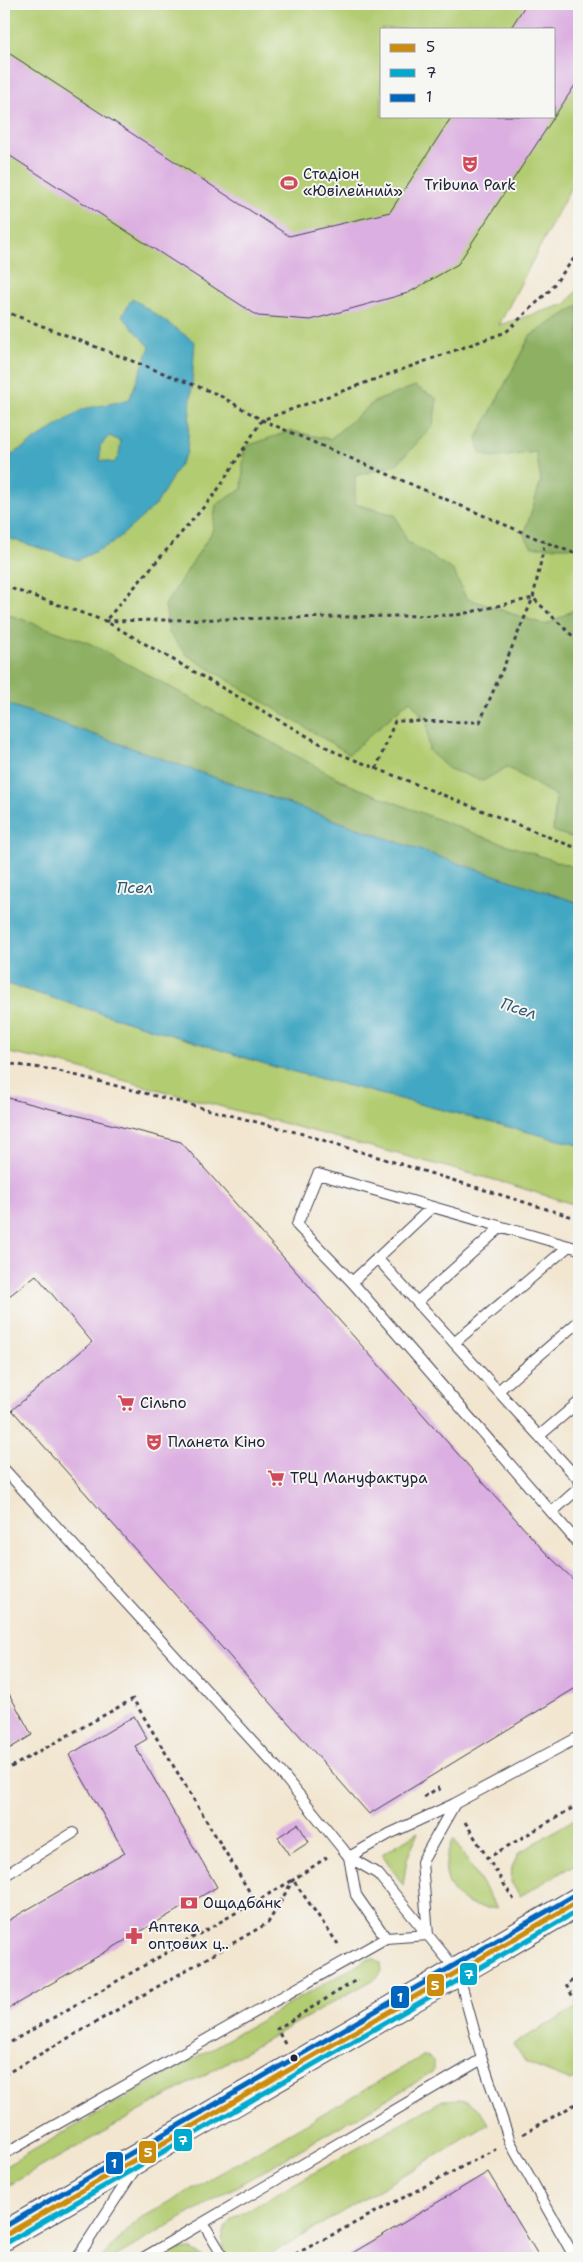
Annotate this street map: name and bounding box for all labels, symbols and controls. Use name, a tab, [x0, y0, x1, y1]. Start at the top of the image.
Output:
legend	[380, 28, 556, 118]
text: 5	[426, 37, 435, 57]
text: 7	[426, 63, 437, 83]
text: 1	[426, 87, 432, 107]
theatre icon: Tribuna Park	[460, 154, 480, 174]
place label: Стадіон «Ювілейний»	[303, 164, 403, 201]
sports icon: Стадіон «Ювілейний»	[279, 173, 299, 193]
place label: Tribuna Park	[424, 175, 516, 195]
water label: Псел	[117, 877, 153, 898]
water label: Псел	[498, 993, 540, 1024]
supermarket icon: Сільпо	[116, 1393, 136, 1413]
place label: Сільпо	[140, 1393, 187, 1413]
theatre icon: Планета Кіно	[144, 1432, 164, 1452]
place label: Планета Кіно	[168, 1432, 265, 1452]
supermarket icon: ТРЦ Мануфактура	[266, 1468, 286, 1488]
place label: ТРЦ Мануфактура	[290, 1468, 428, 1488]
bank icon: Ощадбанк	[179, 1893, 199, 1913]
place label: Ощадбанк	[203, 1893, 281, 1913]
place label: Аптека оптових ц..	[148, 1917, 229, 1954]
pharmacy icon: Аптека оптових ц..	[124, 1926, 144, 1946]
line badge: 7	[459, 1962, 478, 1986]
text: 7	[464, 1965, 474, 1983]
line badge: 5	[426, 1973, 445, 1997]
text: 5	[431, 1976, 440, 1994]
line badge: 1	[390, 1985, 410, 2009]
text: 1	[397, 1988, 403, 2006]
unlabelled marker	[289, 2053, 299, 2063]
line badge: 7	[173, 2128, 193, 2152]
text: 7	[178, 2131, 188, 2149]
line badge: 5	[138, 2140, 157, 2164]
text: 5	[144, 2143, 153, 2161]
line badge: 1	[105, 2151, 124, 2175]
text: 1	[111, 2154, 117, 2172]

